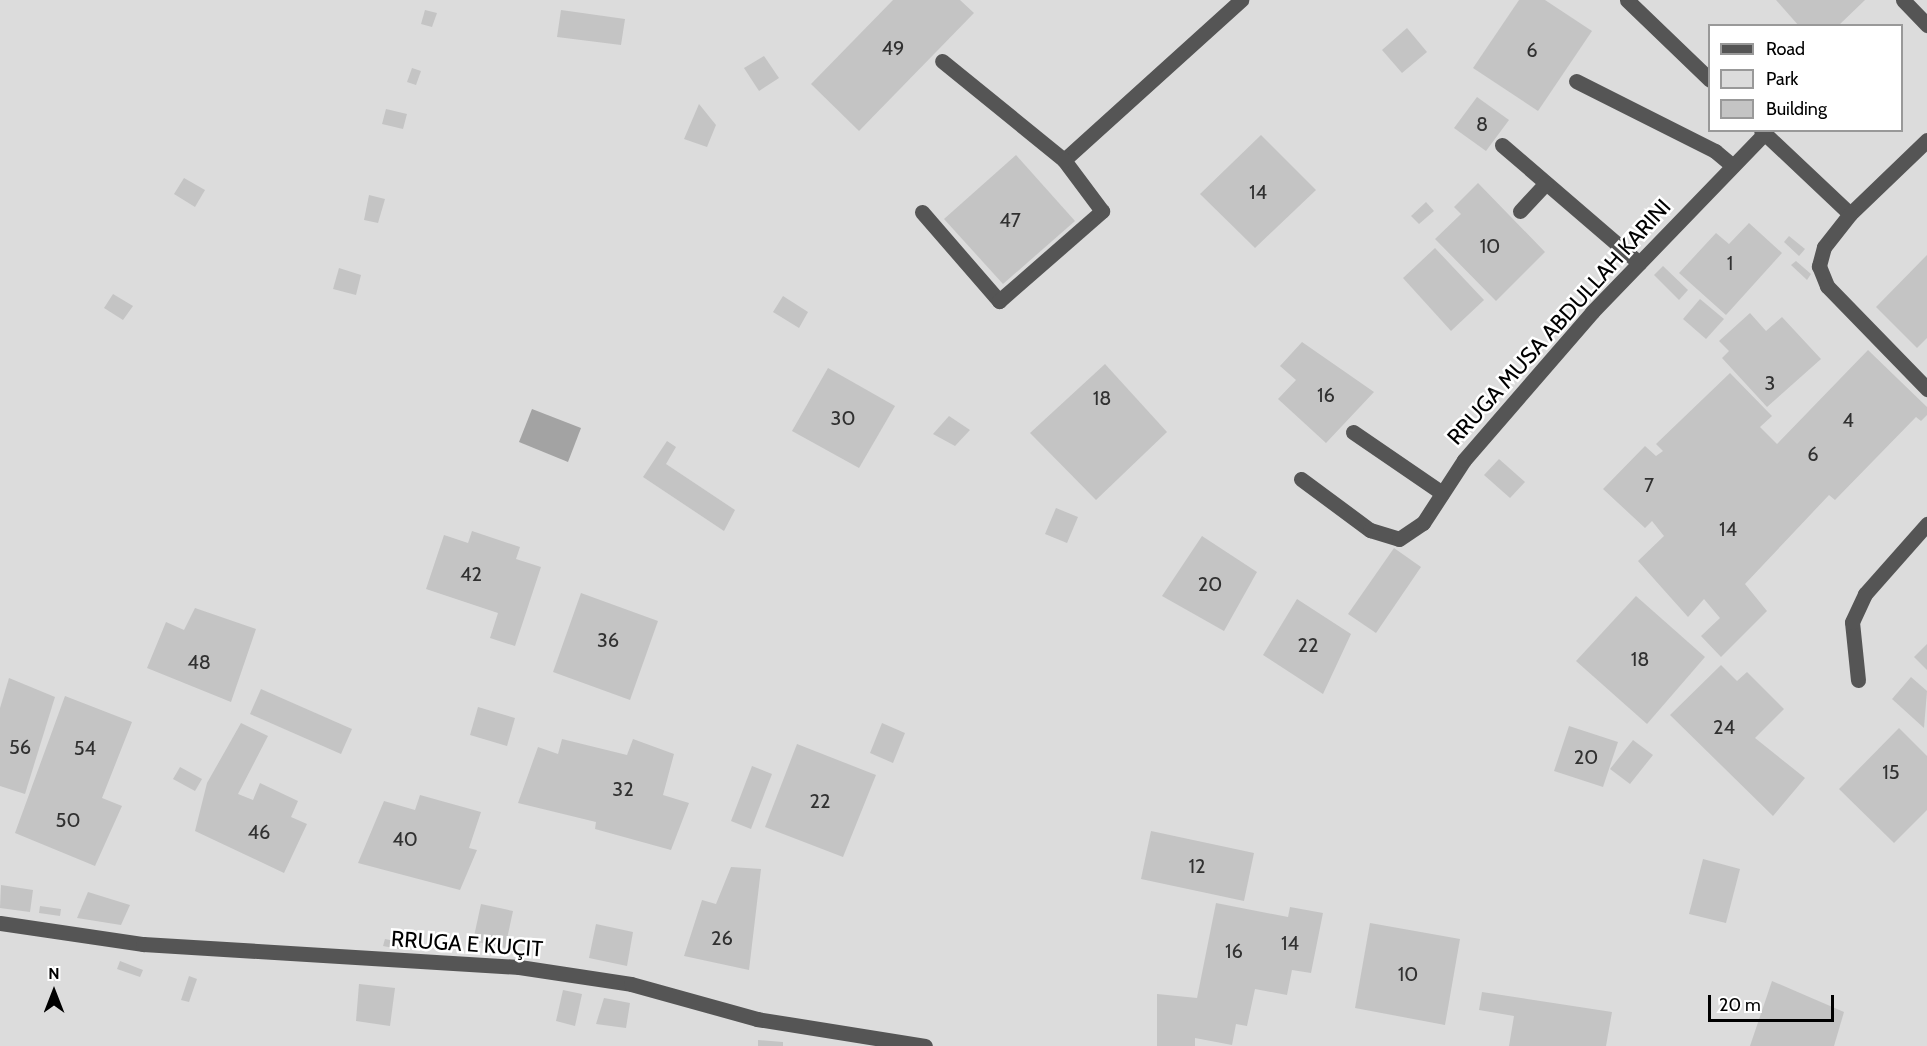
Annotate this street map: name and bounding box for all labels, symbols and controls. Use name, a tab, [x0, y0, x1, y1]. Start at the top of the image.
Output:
legend	[1708, 24, 1903, 132]
house number: 49	[882, 36, 904, 60]
house number: 6	[1526, 38, 1538, 62]
text: Road	[1766, 38, 1805, 60]
text: Park	[1766, 68, 1798, 90]
text: Building	[1766, 98, 1827, 120]
house number: 8	[1476, 112, 1488, 136]
house number: 14	[1249, 180, 1267, 204]
street label: RRUGA MUSA ABDULLAH KARINI	[1442, 194, 1676, 450]
house number: 47	[999, 208, 1021, 232]
house number: 10	[1480, 234, 1500, 258]
house number: 1	[1727, 251, 1733, 275]
house number: 3	[1765, 371, 1775, 395]
house number: 16	[1317, 383, 1335, 407]
house number: 18	[1093, 386, 1111, 410]
house number: 30	[831, 406, 855, 430]
house number: 4	[1842, 408, 1854, 432]
house number: 6	[1807, 442, 1819, 466]
house number: 7	[1644, 473, 1654, 497]
house number: 14	[1719, 517, 1737, 541]
house number: 42	[460, 562, 482, 586]
house number: 20	[1198, 572, 1222, 596]
house number: 36	[597, 628, 619, 652]
house number: 22	[1298, 633, 1318, 657]
house number: 18	[1631, 647, 1649, 671]
house number: 48	[187, 650, 211, 674]
house number: 24	[1713, 715, 1735, 739]
house number: 56	[9, 735, 31, 759]
house number: 54	[74, 736, 96, 760]
house number: 20	[1574, 745, 1598, 769]
house number: 15	[1882, 760, 1900, 784]
house number: 32	[612, 777, 634, 801]
house number: 22	[810, 789, 830, 813]
house number: 50	[56, 808, 80, 832]
house number: 46	[248, 820, 270, 844]
house number: 40	[392, 827, 418, 851]
house number: 12	[1189, 854, 1205, 878]
street label: RRUGA E KUÇIT	[390, 926, 544, 962]
house number: 26	[711, 926, 733, 950]
house number: 14	[1281, 931, 1299, 955]
house number: 16	[1225, 939, 1243, 963]
north arrow	[24, 962, 84, 1022]
house number: 10	[1398, 962, 1418, 986]
text: N	[48, 964, 60, 983]
scale bar	[1711, 983, 1837, 1021]
text: 20 m	[1719, 994, 1761, 1016]

